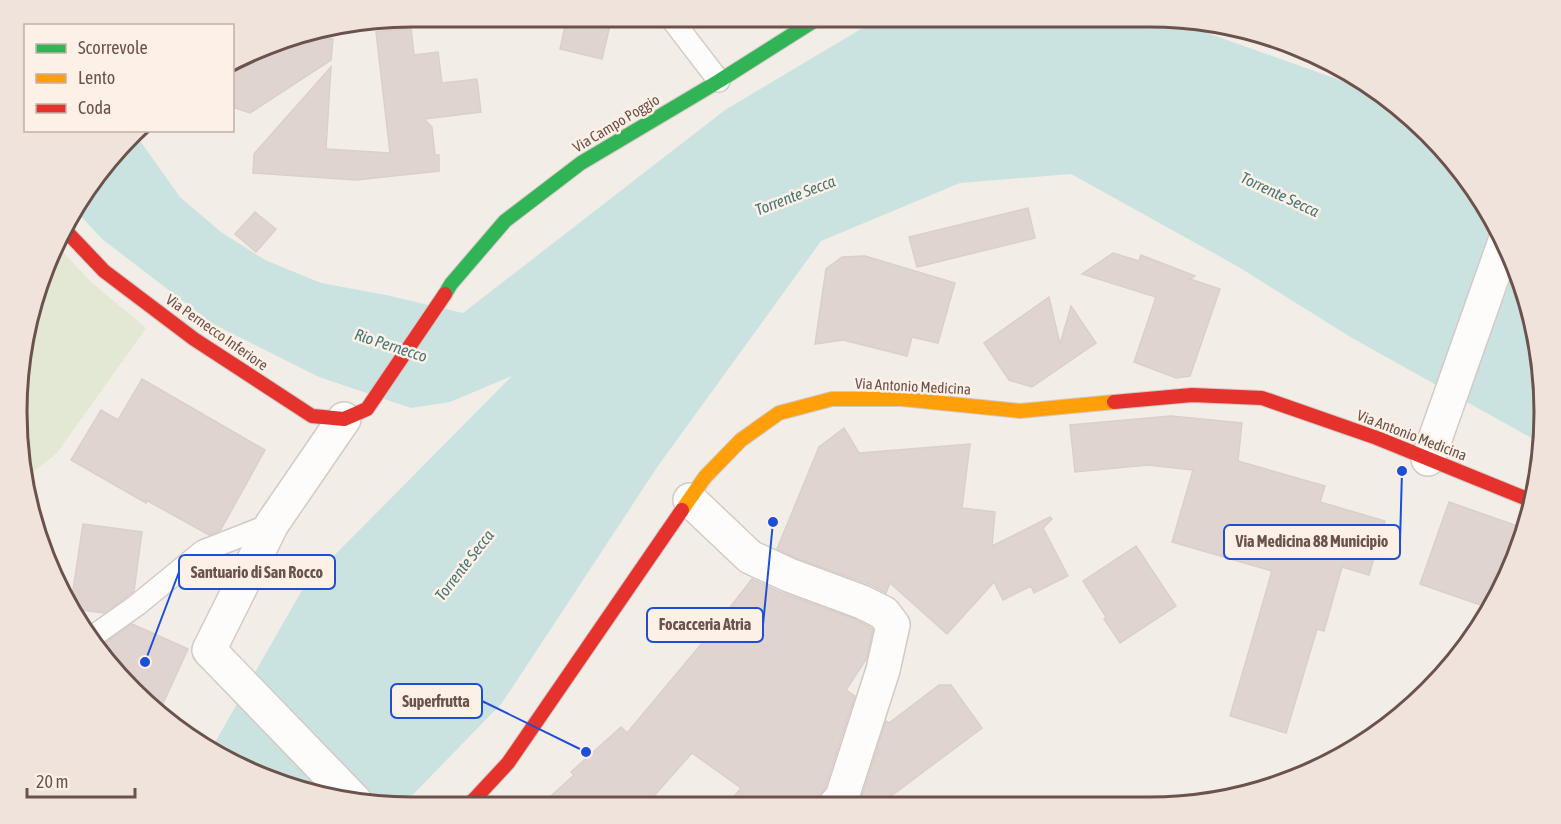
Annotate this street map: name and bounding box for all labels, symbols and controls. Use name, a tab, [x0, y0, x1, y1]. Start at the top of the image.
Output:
legend	[24, 24, 234, 132]
text: Scorrevole	[78, 37, 148, 58]
text: Lento	[78, 67, 115, 88]
street label: Via Campo Poggio	[570, 90, 662, 156]
text: Coda	[78, 97, 111, 118]
water label: Torrente Secca	[1238, 168, 1323, 220]
water label: Torrente Secca	[752, 171, 838, 219]
street label: Via Pernecco Inferiore	[163, 290, 271, 374]
water label: Rio Pernecco	[352, 325, 430, 365]
street label: Via Antonio Medicina	[855, 374, 971, 398]
street label: Via Antonio Medicina	[1355, 406, 1469, 464]
callout: Via Medicina 88 Municipio	[1224, 525, 1400, 559]
water label: Torrente Secca	[431, 526, 497, 604]
text: Via Medicina 88 Municipio	[1235, 532, 1389, 550]
callout: Santuario di San Rocco	[179, 555, 335, 589]
text: Santuario di San Rocco	[191, 563, 324, 581]
callout: Focacceria Atria	[647, 608, 763, 642]
text: Focacceria Atria	[659, 615, 751, 633]
callout: Superfrutta	[391, 684, 482, 718]
text: Superfrutta	[402, 692, 470, 710]
scale bar	[27, 761, 135, 799]
text: 20 m	[36, 771, 68, 792]

